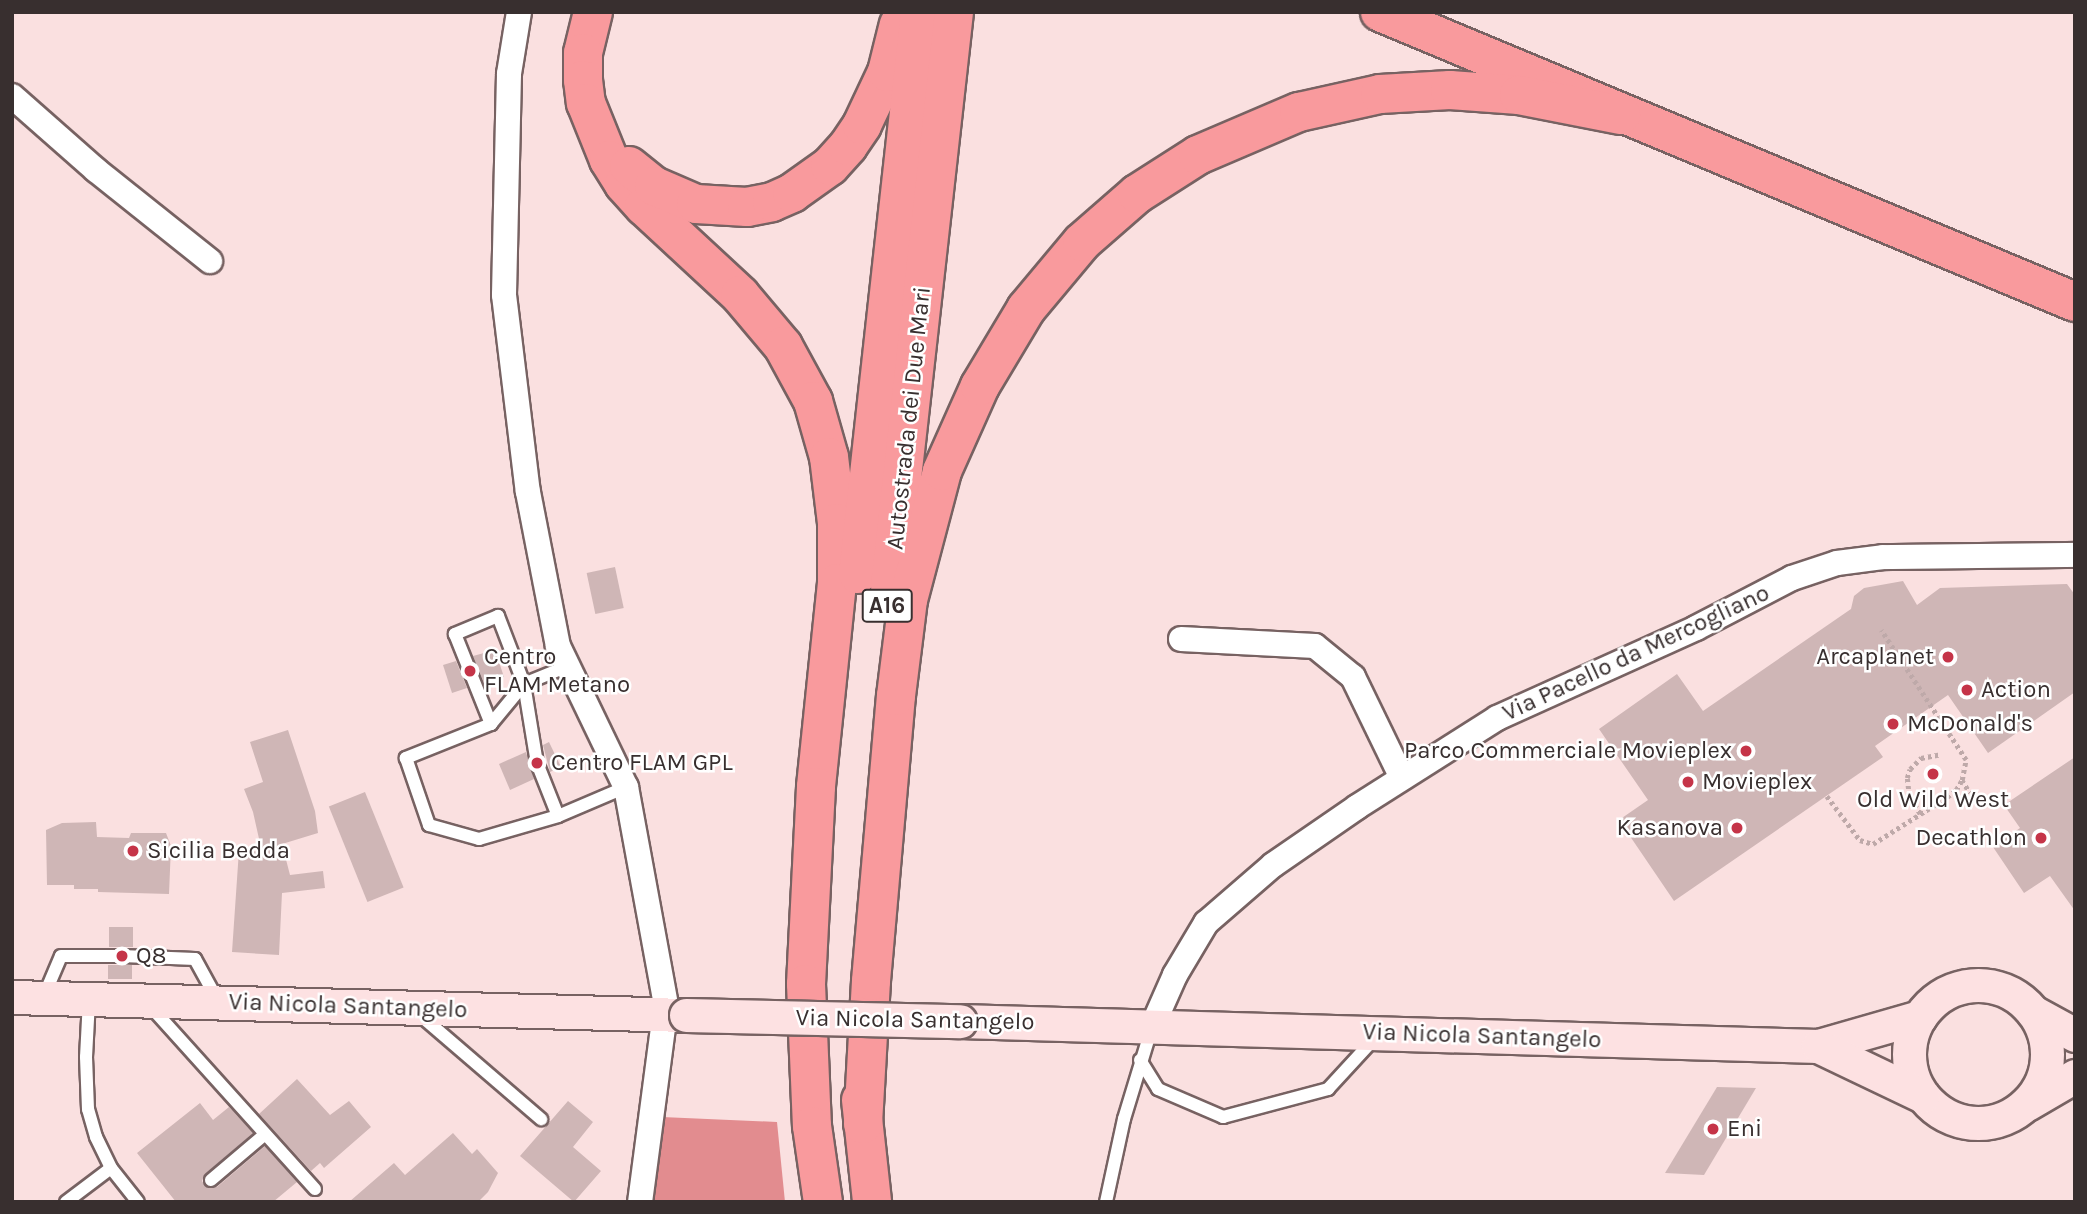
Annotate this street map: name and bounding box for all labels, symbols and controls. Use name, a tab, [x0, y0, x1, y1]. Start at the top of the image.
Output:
street label: Autostrada dei Due Mari	[881, 285, 937, 551]
street label: Via Pacello da Mercogliano	[1498, 578, 1774, 728]
road number: A16	[861, 586, 913, 626]
place label: Centro FLAM Metano	[484, 643, 630, 699]
place label: Arcaplanet	[1816, 643, 1934, 671]
marker: Arcaplanet	[1940, 649, 1956, 665]
marker: Centro FLAM Metano	[462, 663, 478, 679]
place label: Action	[1981, 676, 2051, 704]
marker: Action	[1959, 682, 1975, 698]
place label: McDonald's	[1907, 710, 2033, 738]
marker: McDonald's	[1885, 716, 1901, 732]
place label: Parco Commerciale Movieplex	[1404, 737, 1732, 765]
marker: Parco Commerciale Movieplex	[1738, 743, 1754, 759]
place label: Centro FLAM GPL	[551, 749, 733, 777]
marker: Centro FLAM GPL	[529, 755, 545, 771]
marker: Old Wild West	[1925, 766, 1941, 782]
place label: Movieplex	[1702, 768, 1812, 796]
marker: Movieplex	[1680, 774, 1696, 790]
place label: Old Wild West	[1857, 786, 2009, 814]
place label: Kasanova	[1617, 814, 1723, 842]
marker: Kasanova	[1729, 820, 1745, 836]
place label: Decathlon	[1915, 824, 2027, 852]
marker: Decathlon	[2033, 830, 2049, 846]
place label: Sicilia Bedda	[147, 837, 290, 865]
marker: Sicilia Bedda	[125, 843, 141, 859]
place label: Q8	[136, 942, 166, 970]
marker: Q8	[114, 948, 130, 964]
street label: Via Nicola Santangelo	[228, 987, 468, 1025]
street label: Via Nicola Santangelo	[795, 1004, 1035, 1036]
street label: Via Nicola Santangelo	[1362, 1017, 1602, 1055]
place label: Eni	[1727, 1115, 1762, 1143]
marker: Eni	[1705, 1121, 1721, 1137]

